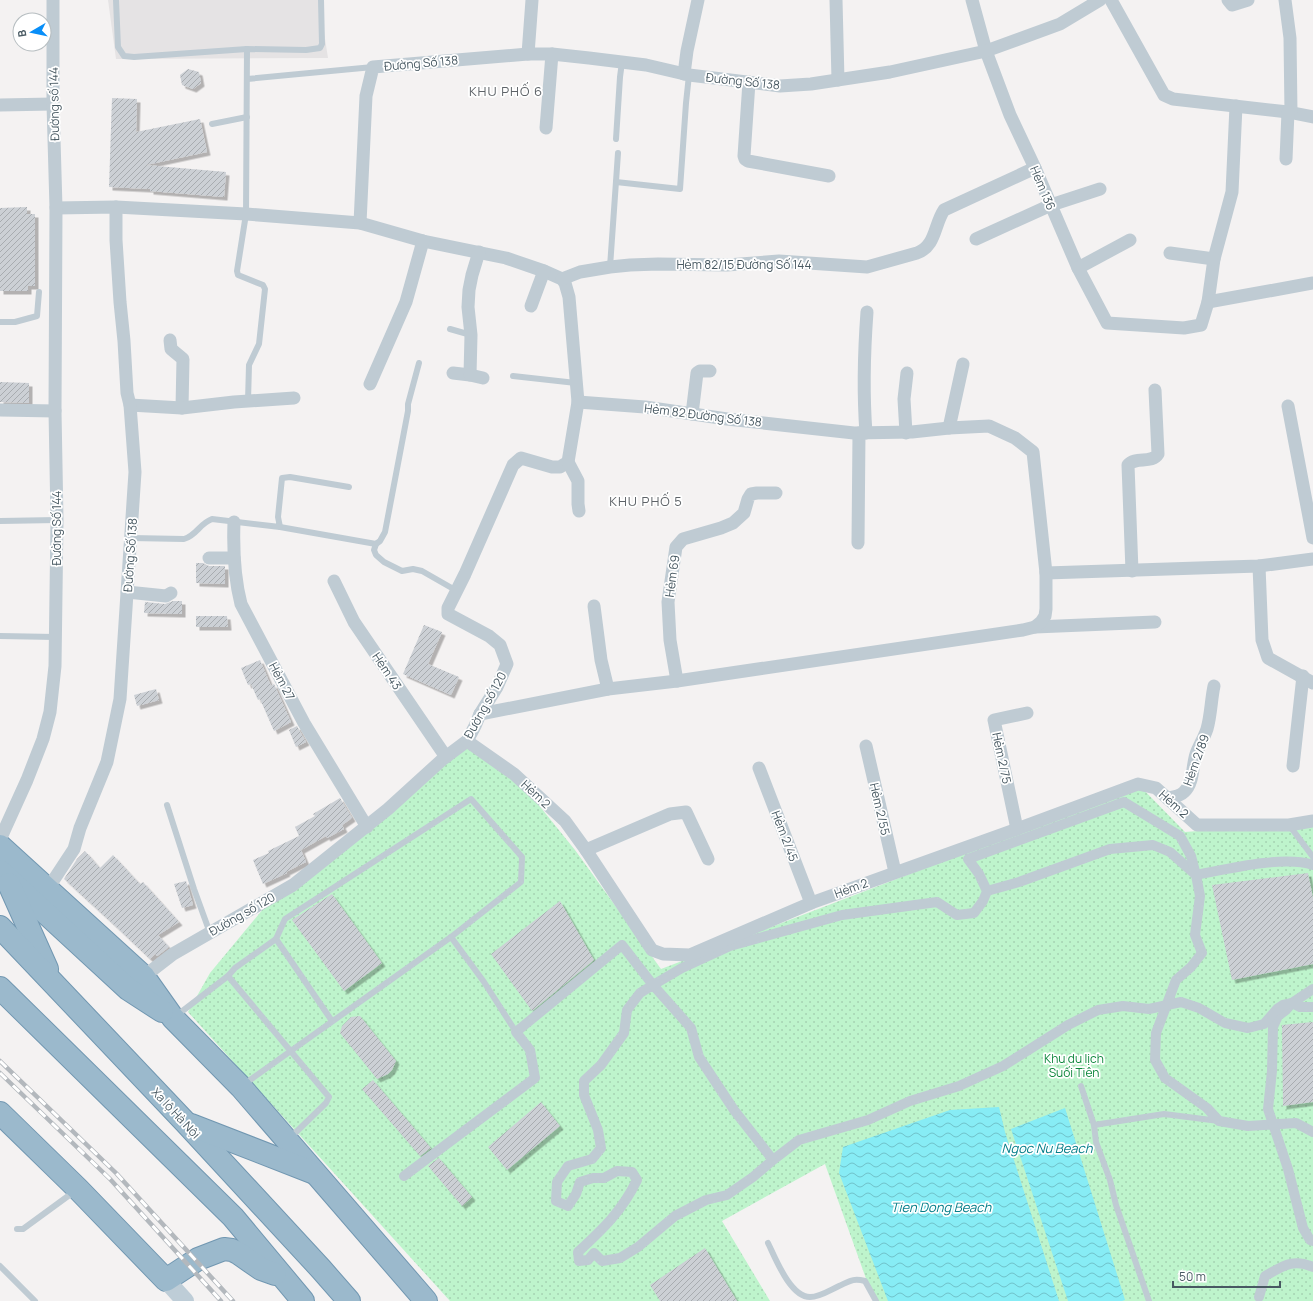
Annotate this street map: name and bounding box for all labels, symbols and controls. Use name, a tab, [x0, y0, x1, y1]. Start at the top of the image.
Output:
north arrow	[12, 12, 52, 52]
text: B	[14, 29, 30, 38]
street label: Đường Số 138	[383, 51, 459, 75]
street label: Đường số 144	[45, 67, 63, 141]
street label: Đường Số 138	[705, 69, 781, 93]
district label: KHU PHỐ 6	[469, 82, 543, 100]
street label: Hẻm 136	[1026, 163, 1060, 213]
street label: Hẻm 82/15 Đường Số 144	[676, 256, 812, 273]
street label: Hẻm 82 Đường Số 138	[643, 399, 763, 431]
street label: Đường Số 144	[48, 491, 65, 565]
district label: KHU PHỐ 5	[609, 492, 683, 510]
street label: Đường Số 138	[119, 517, 141, 593]
street label: Hẻm 69	[661, 554, 683, 598]
street label: Hẻm 43	[368, 649, 406, 693]
street label: Hẻm 27	[265, 659, 299, 703]
street label: Đường số 120	[460, 669, 510, 741]
street label: Hẻm 2/75	[988, 731, 1016, 785]
street label: Hẻm 2/89	[1179, 732, 1213, 788]
street label: Hẻm 2	[518, 776, 555, 812]
street label: Hẻm 2/55	[866, 781, 894, 837]
street label: Hẻm 2	[1155, 786, 1193, 822]
street label: Hẻm 2/45	[768, 808, 803, 864]
street label: Hẻm 2	[832, 874, 870, 902]
street label: Đường số 120	[206, 888, 278, 940]
park label: Khu du lịch Suối Tiên	[1044, 1050, 1104, 1081]
street label: Xa lộ Hà Nội	[148, 1084, 204, 1142]
water label: Ngoc Nu Beach	[1002, 1139, 1094, 1157]
water label: Tien Dong Beach	[891, 1198, 993, 1216]
scale bar	[1173, 1263, 1280, 1289]
text: 50 m	[1179, 1268, 1206, 1285]

